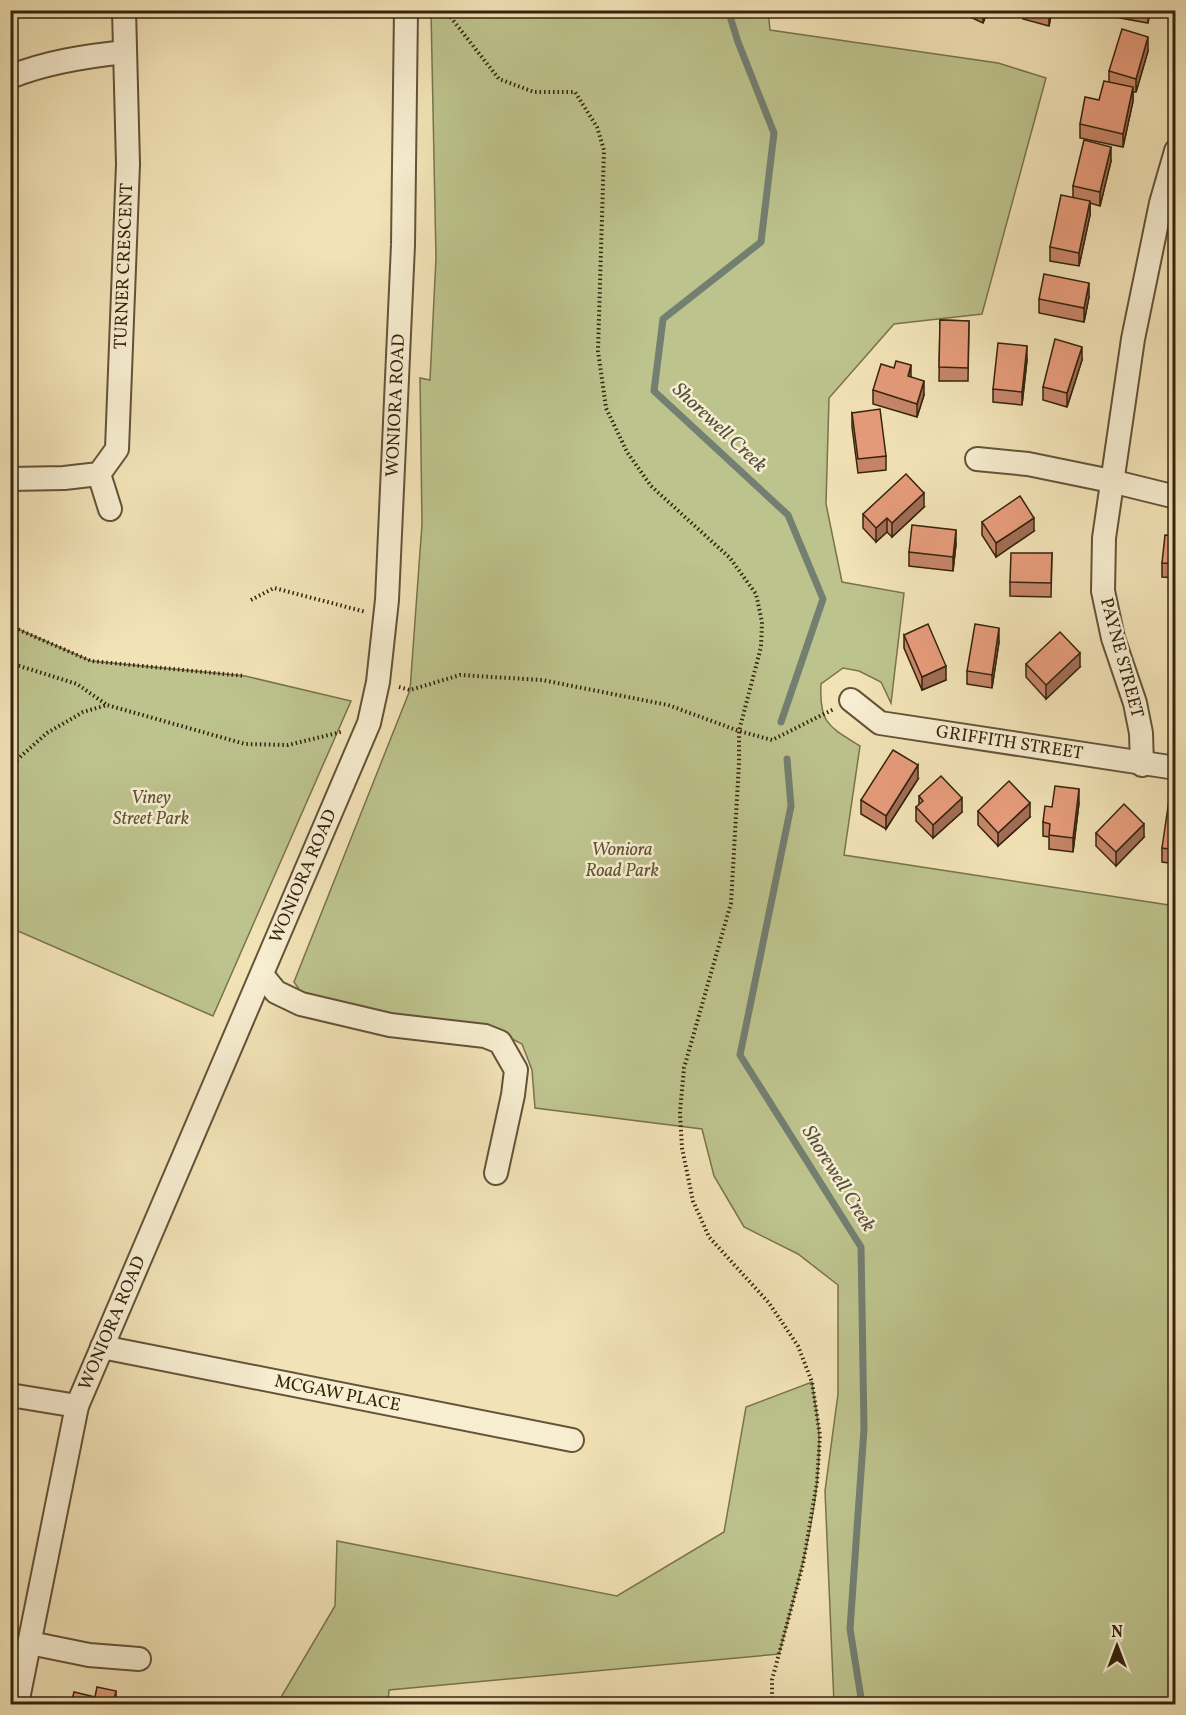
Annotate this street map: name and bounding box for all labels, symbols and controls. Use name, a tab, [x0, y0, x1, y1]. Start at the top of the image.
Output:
street label: TURNER CRESCENT	[108, 182, 140, 350]
street label: WONIORA ROAD	[380, 333, 411, 478]
water label: Shorewell Creek	[665, 377, 773, 479]
street label: PAYNE STREET	[1093, 595, 1149, 721]
street label: GRIFFITH STREET	[934, 719, 1085, 766]
park label: Viney Street Park	[113, 786, 189, 832]
street label: WONIORA ROAD	[264, 805, 343, 947]
park label: Woniora Road Park	[585, 838, 659, 884]
water label: Shorewell Creek	[794, 1120, 882, 1238]
street label: WONIORA ROAD	[73, 1252, 152, 1394]
street label: MCGAW PLACE	[272, 1369, 403, 1418]
north arrow	[1087, 1616, 1147, 1676]
text: N	[1111, 1622, 1123, 1644]

